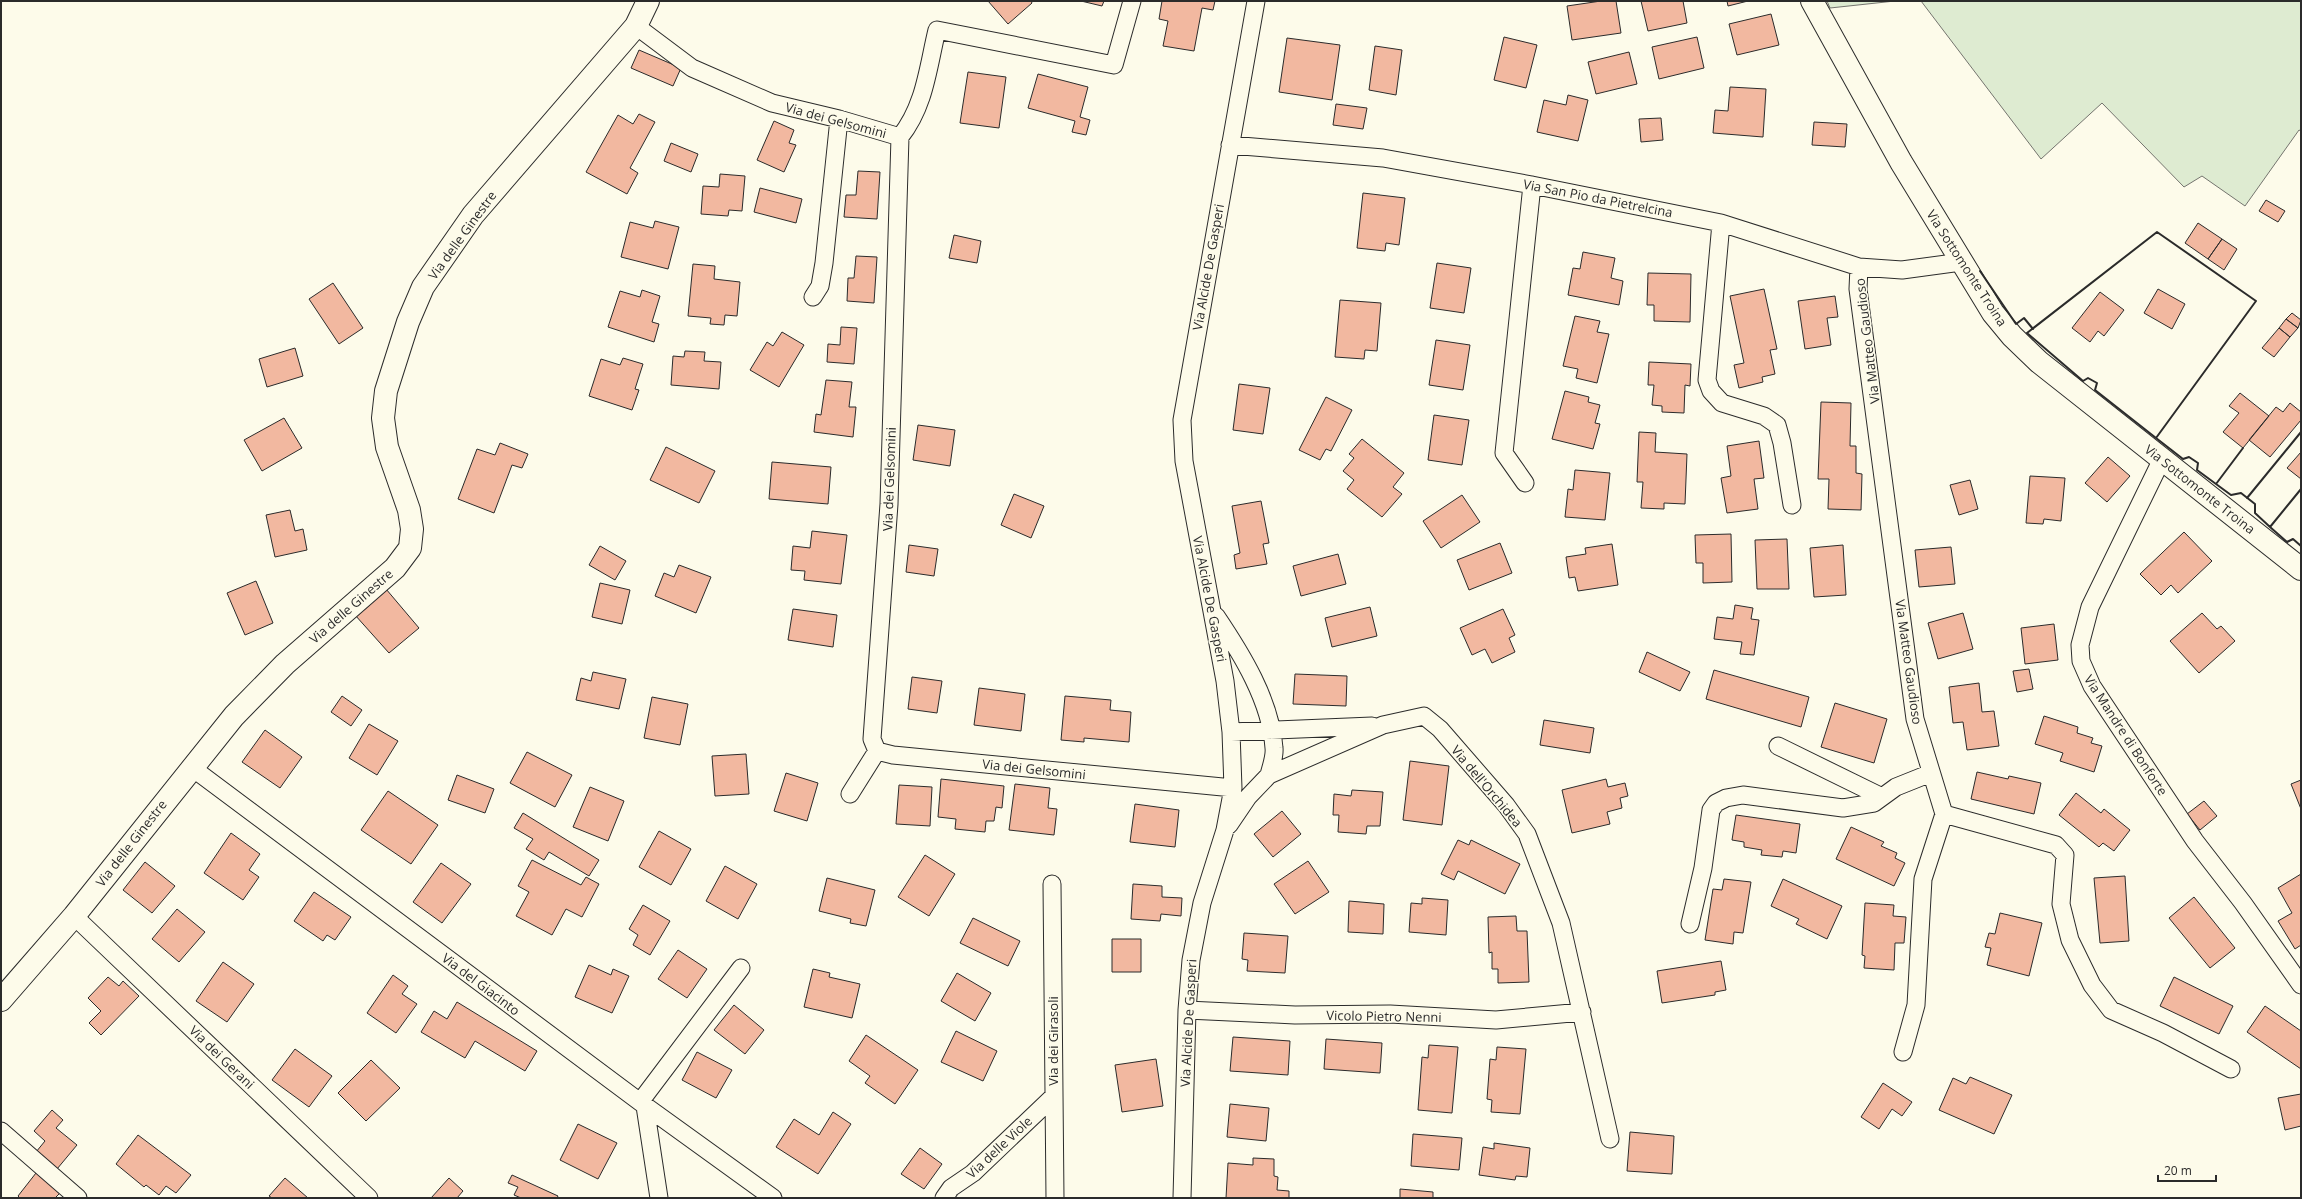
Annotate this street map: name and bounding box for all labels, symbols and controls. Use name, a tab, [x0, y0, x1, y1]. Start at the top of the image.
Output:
street label: Via dei Gelsomini	[783, 98, 889, 142]
street label: Via San Pio da Pietrelcina	[1522, 175, 1674, 221]
street label: Via delle Ginestre	[424, 187, 500, 283]
street label: Via Alcide De Gasperi	[1188, 202, 1228, 332]
street label: Via Sottomonte Troina	[1923, 206, 2011, 330]
street label: Via Matteo Gaudioso	[1850, 277, 1884, 405]
street label: Via dei Gelsomini	[878, 427, 900, 531]
street label: Via Sottomonte Troina	[2141, 440, 2259, 538]
street label: Via Alcide De Gasperi	[1189, 534, 1231, 664]
street label: Via delle Ginestre	[305, 565, 397, 647]
street label: Via Matteo Gaudioso	[1891, 598, 1927, 726]
street label: Via Mandre di Bonforte	[2080, 671, 2172, 799]
street label: Via dell'Orchidea	[1447, 741, 1527, 831]
street label: Via dei Gelsomini	[981, 755, 1087, 783]
street label: Via delle Ginestre	[91, 796, 171, 890]
street label: Via del Giacinto	[438, 949, 524, 1019]
street label: Via Alcide De Gasperi	[1176, 959, 1200, 1087]
street label: Via dei Girasoli	[1044, 996, 1062, 1086]
street label: Vicolo Pietro Nenni	[1326, 1006, 1442, 1026]
street label: Via dei Gerani	[186, 1021, 258, 1093]
street label: Via delle Viole	[962, 1112, 1036, 1182]
scale bar	[2158, 1157, 2216, 1183]
text: 20 m	[2164, 1162, 2192, 1179]

